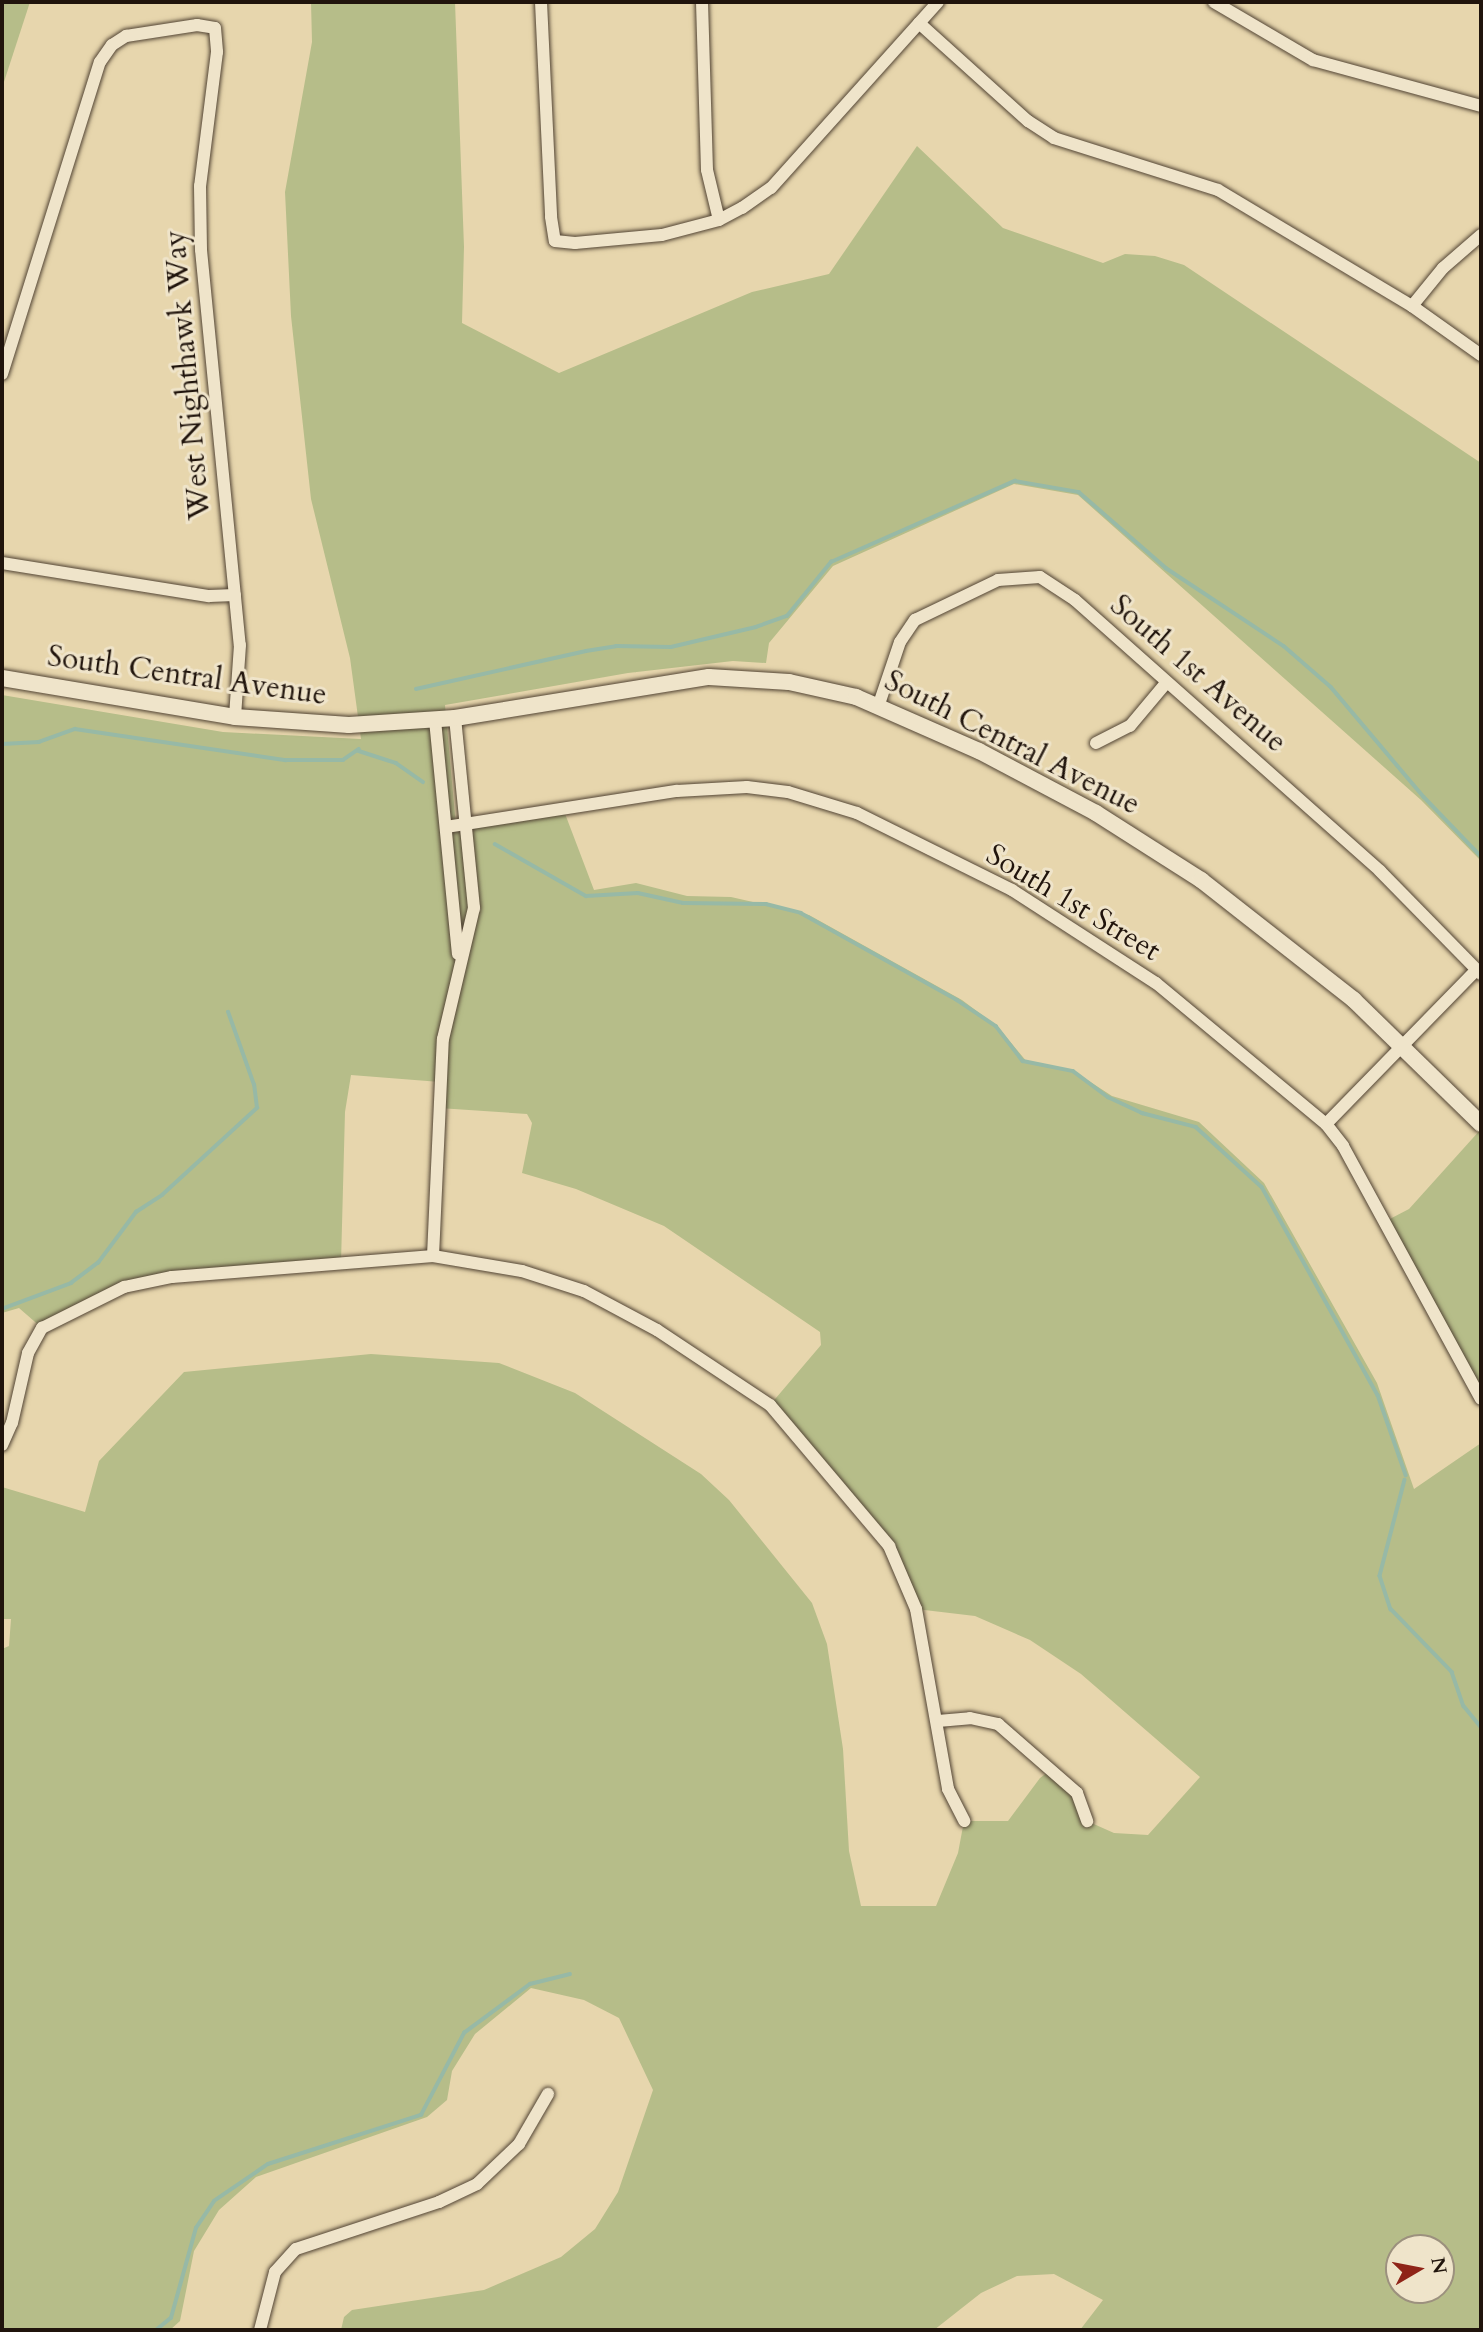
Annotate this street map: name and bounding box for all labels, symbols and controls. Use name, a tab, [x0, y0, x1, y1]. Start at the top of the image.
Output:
street label: West Nighthawk Way	[157, 229, 219, 521]
street label: South 1st Avenue	[1102, 588, 1294, 760]
street label: South Central Avenue	[45, 639, 329, 713]
street label: South Central Avenue	[878, 663, 1146, 823]
street label: South 1st Street	[979, 837, 1167, 969]
north arrow	[1385, 2234, 1455, 2304]
text: N	[1424, 2255, 1453, 2276]

